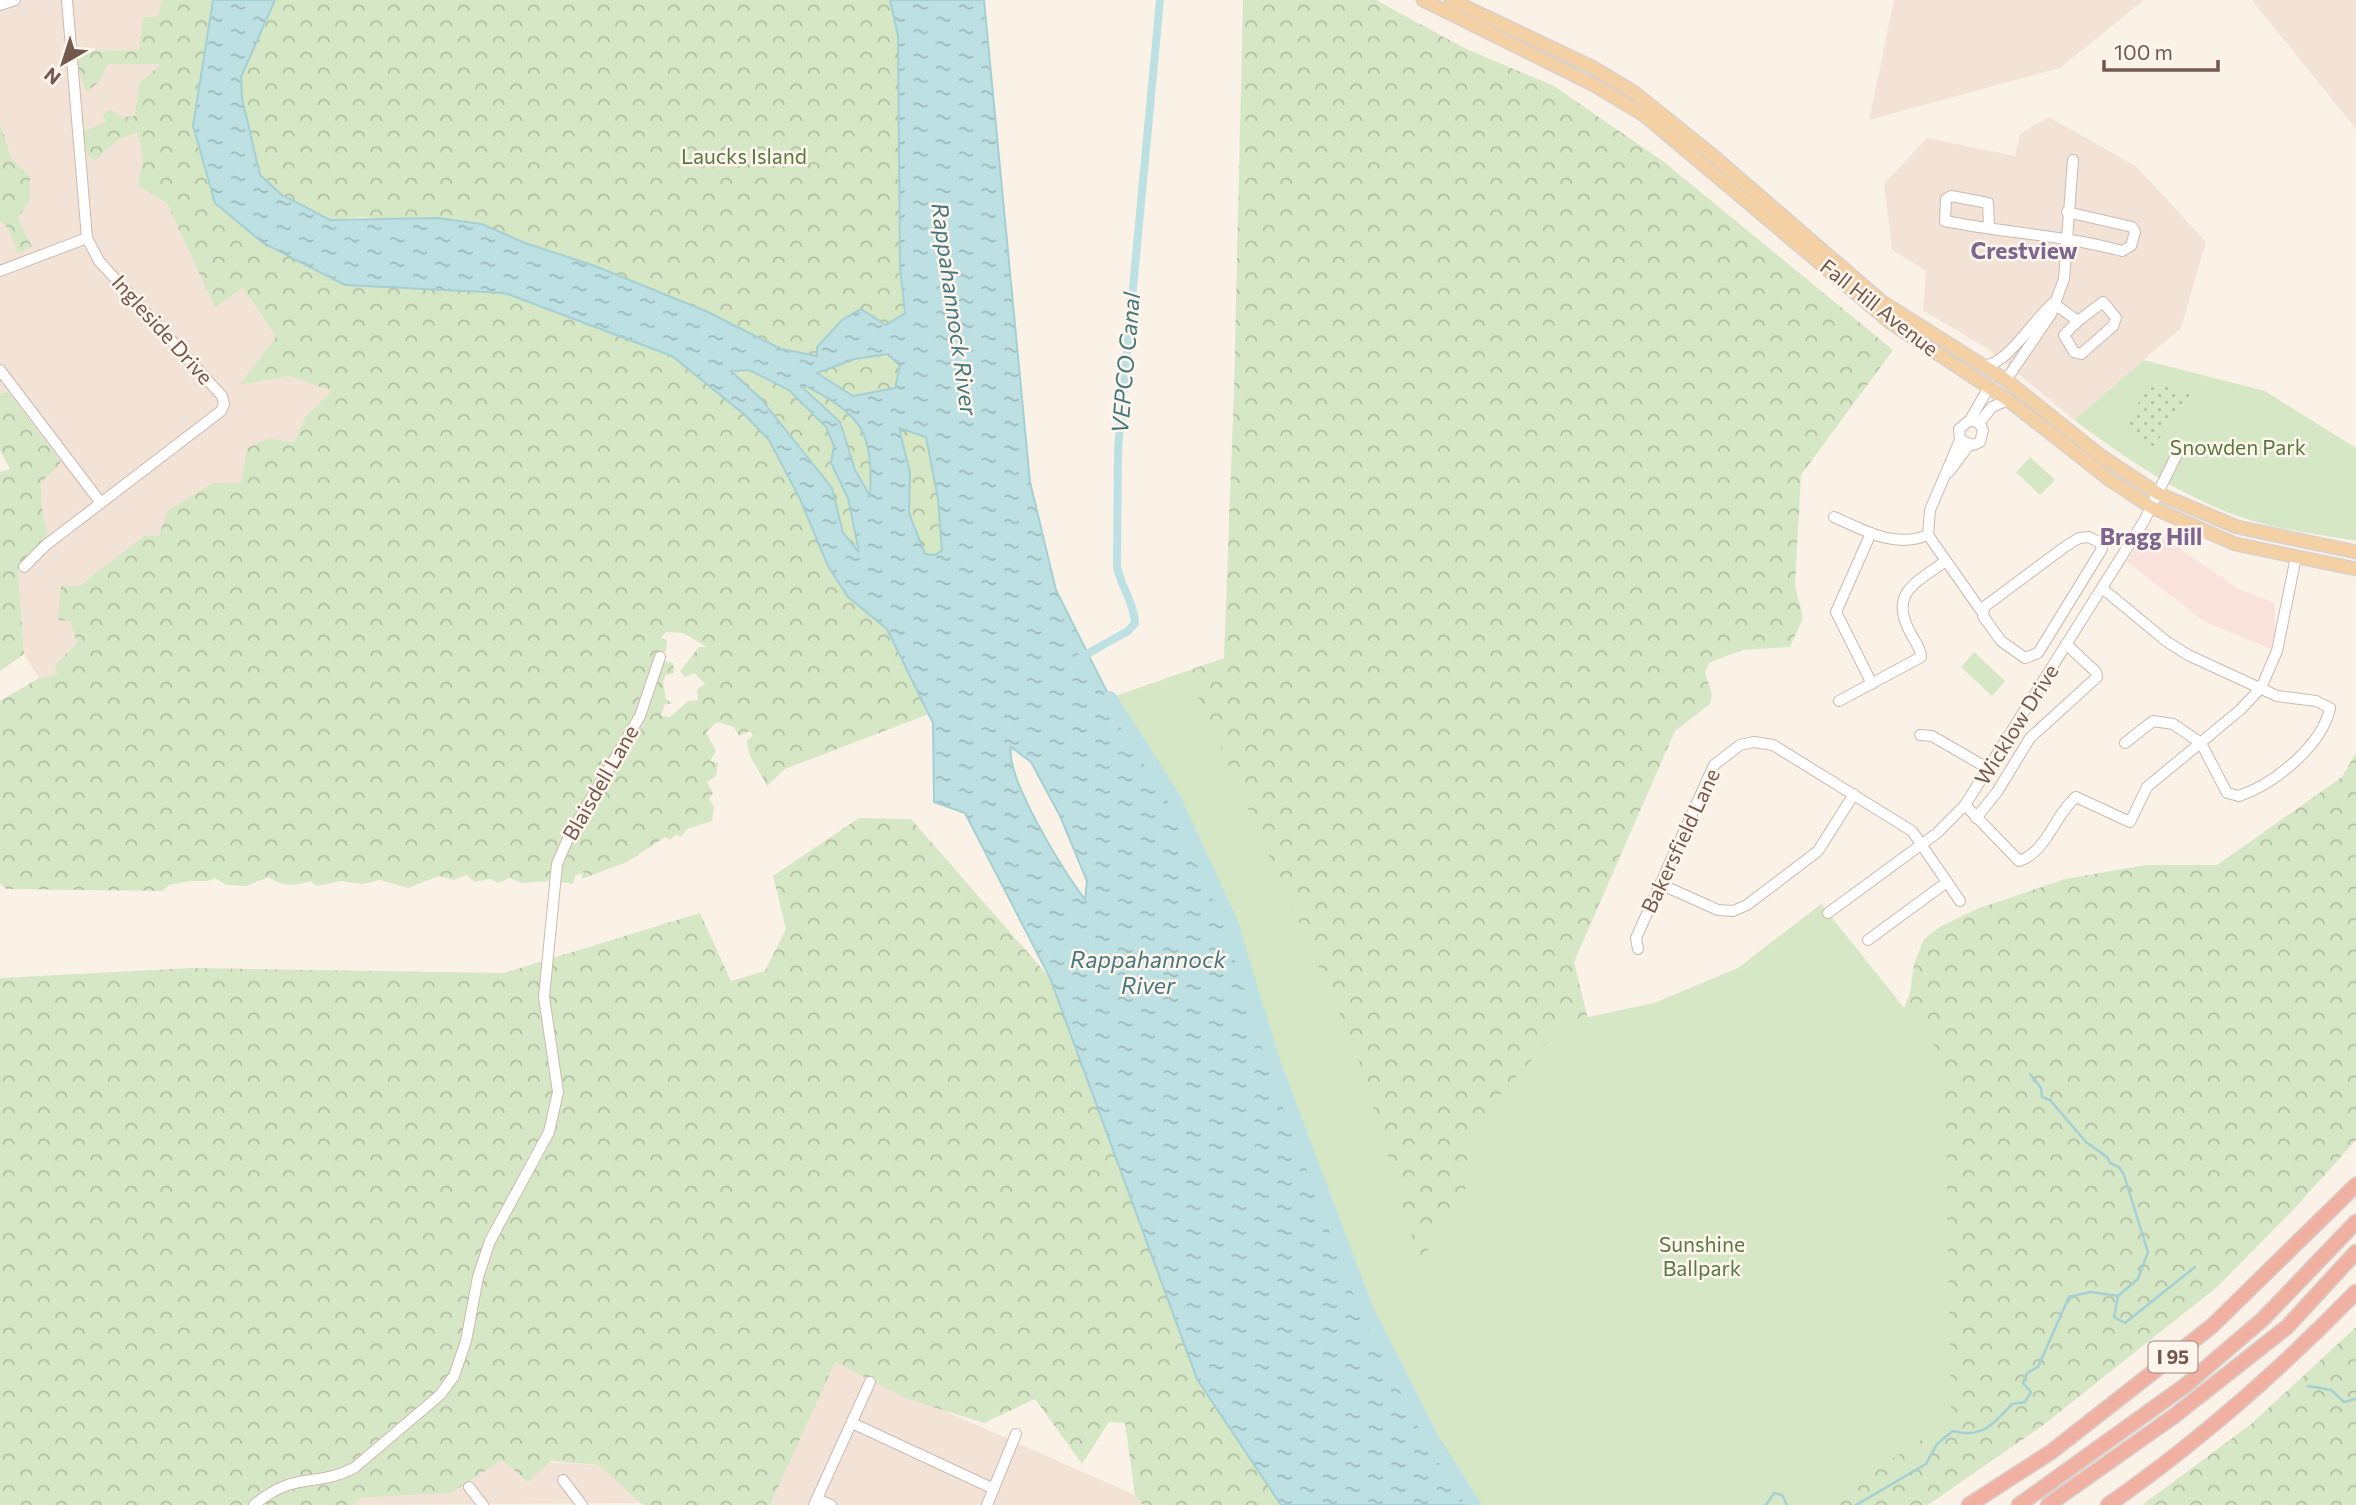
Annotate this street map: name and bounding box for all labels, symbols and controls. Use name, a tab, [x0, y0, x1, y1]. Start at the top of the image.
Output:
north arrow	[28, 28, 98, 98]
scale bar	[2104, 28, 2218, 72]
text: 100 m	[2114, 39, 2173, 64]
text: N	[39, 63, 65, 90]
park label: Laucks Island	[681, 143, 807, 168]
water label: Rappahannock River	[926, 201, 984, 418]
district label: Crestview	[1970, 236, 2078, 264]
street label: Fall Hill Avenue	[1816, 253, 1944, 361]
street label: Ingleside Drive	[107, 269, 219, 389]
water label: VEPCO Canal	[1105, 290, 1145, 435]
park label: Snowden Park	[2170, 434, 2306, 459]
district label: Bragg Hill	[2100, 522, 2202, 550]
street label: Wicklow Drive	[1969, 659, 2063, 789]
street label: Blaisdell Lane	[557, 720, 643, 844]
street label: Bakersfield Lane	[1635, 764, 1724, 917]
water label: Rappahannock River	[1070, 945, 1226, 999]
park label: Sunshine Ballpark	[1659, 1231, 1745, 1280]
road number: I 95	[2148, 1342, 2198, 1372]

